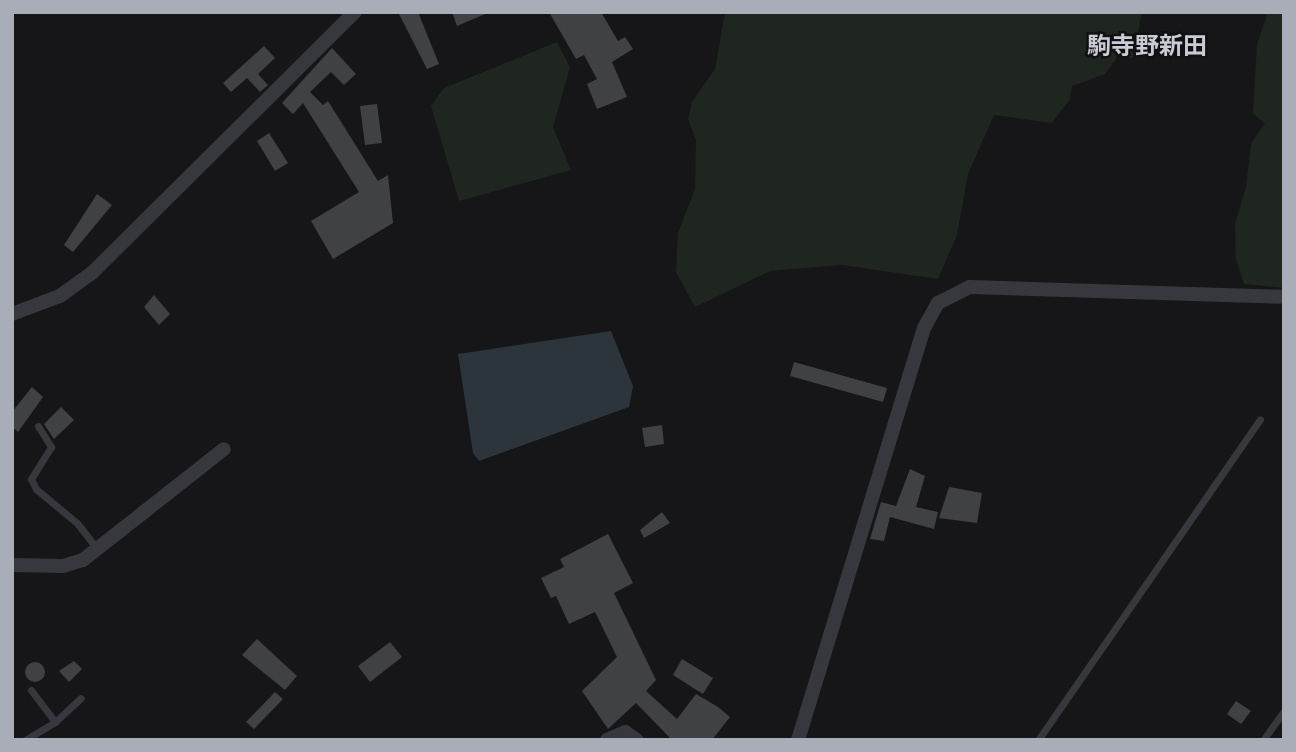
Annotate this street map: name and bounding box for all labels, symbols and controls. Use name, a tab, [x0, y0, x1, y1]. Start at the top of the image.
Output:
district label: 駒寺野新田	[1087, 32, 1207, 60]

